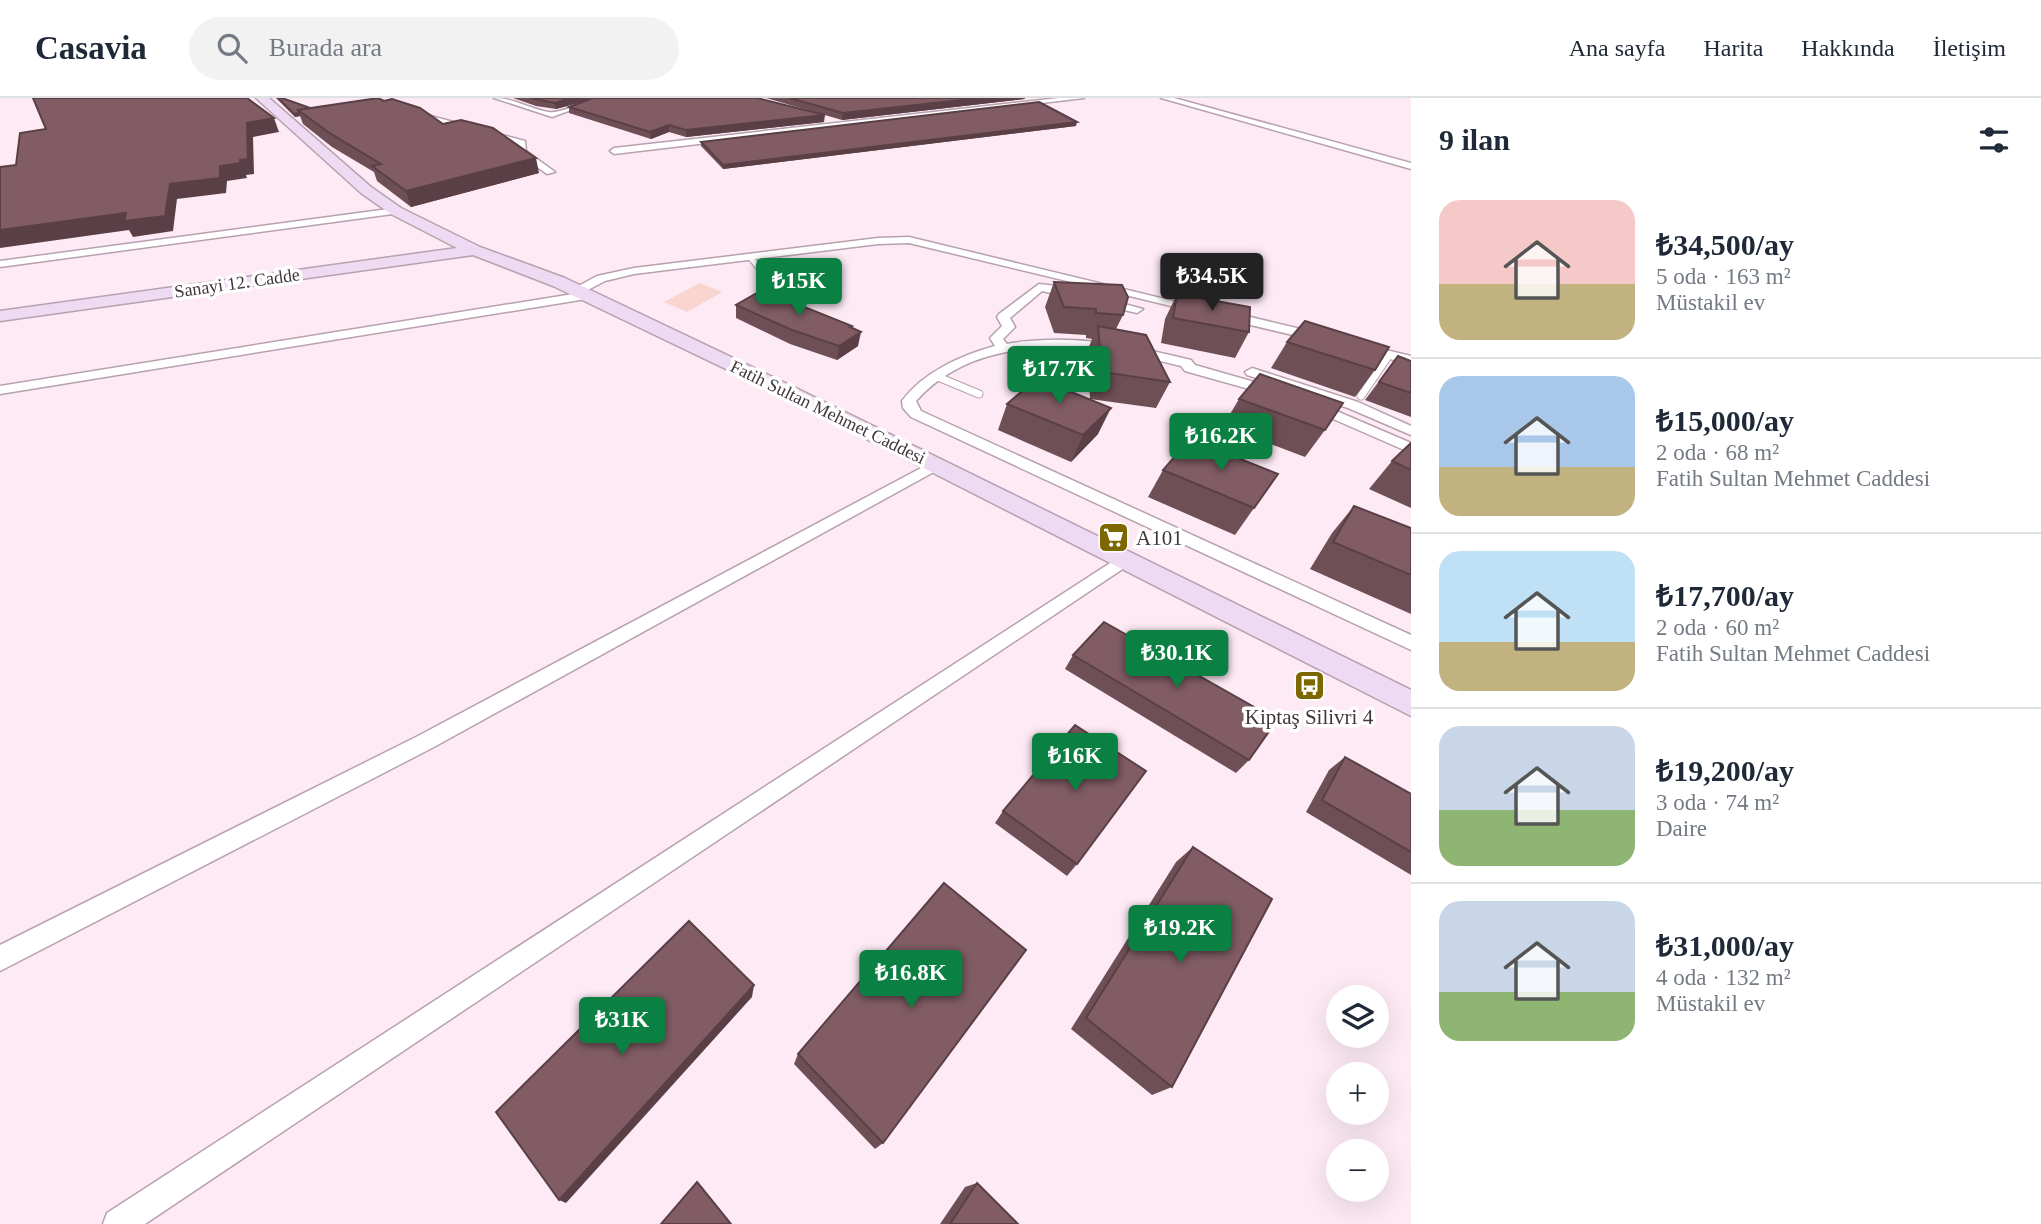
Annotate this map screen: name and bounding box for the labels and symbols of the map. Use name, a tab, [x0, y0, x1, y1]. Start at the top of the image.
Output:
pin: ₺34.5K	[1155, 254, 1269, 313]
pin: ₺15K	[758, 258, 840, 318]
street label: Sanayi 12. Cadde	[173, 264, 301, 302]
pin: ₺17.7K	[1002, 346, 1116, 406]
street label: Fatih Sultan Mehmet Caddesi	[727, 356, 929, 468]
pin: ₺16.2K	[1164, 414, 1278, 473]
supermarket icon: A101	[1096, 521, 1130, 555]
place label: A101	[1136, 526, 1183, 550]
pin: ₺30.1K	[1120, 630, 1234, 690]
bus stop icon: Kiptaş Silivri 4	[1292, 668, 1326, 702]
place label: Kiptaş Silivri 4	[1245, 705, 1374, 729]
pin: ₺16K	[1034, 734, 1116, 793]
pin: ₺19.2K	[1123, 906, 1237, 965]
pin: ₺16.8K	[854, 950, 968, 1010]
pin: ₺31K	[581, 998, 663, 1057]

